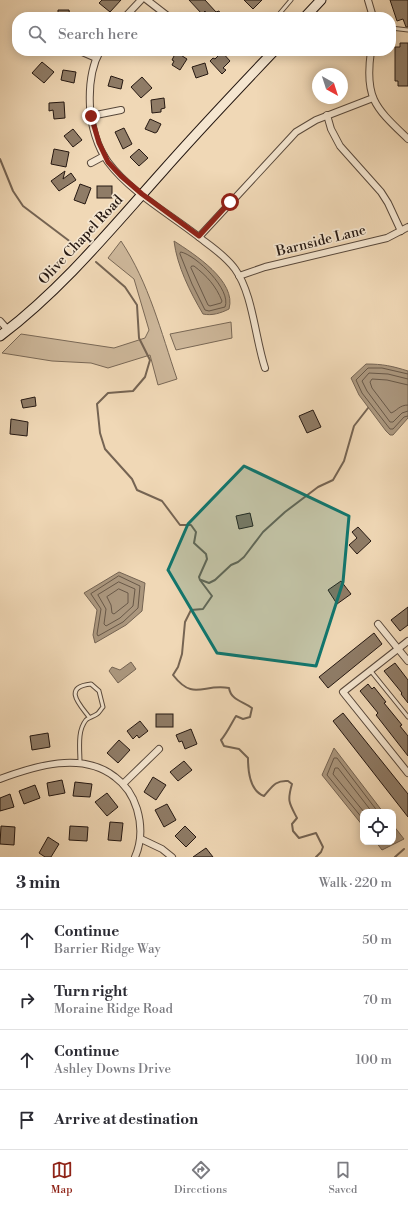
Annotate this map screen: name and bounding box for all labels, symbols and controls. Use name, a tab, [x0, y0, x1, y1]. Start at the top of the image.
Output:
search box	[12, 12, 396, 56]
icon: search	[26, 23, 48, 45]
text: Search here	[58, 25, 138, 44]
north arrow	[312, 68, 348, 104]
route end	[82, 107, 100, 125]
street label: Olive Chapel Road	[35, 191, 127, 289]
route start	[221, 193, 239, 211]
street label: Barnside Lane	[273, 221, 368, 261]
map controls	[360, 809, 396, 845]
button: locate	[360, 809, 396, 845]
text: 3 min	[16, 872, 60, 894]
text: Walk · 220 m	[319, 875, 392, 891]
text: Continue	[54, 922, 119, 941]
icon: ahead	[16, 929, 38, 951]
text: 50 m	[362, 932, 392, 948]
text: Barrier Ridge Way	[54, 941, 161, 957]
text: Turn right	[54, 982, 128, 1001]
icon: right	[16, 989, 38, 1011]
text: 70 m	[363, 992, 392, 1008]
text: Moraine Ridge Road	[54, 1001, 173, 1017]
text: Continue	[54, 1042, 119, 1061]
icon: ahead	[16, 1049, 38, 1071]
text: 100 m	[356, 1052, 392, 1068]
text: Ashley Downs Drive	[54, 1061, 171, 1077]
icon: arrive	[16, 1109, 38, 1131]
text: Arrive at destination	[54, 1110, 198, 1129]
tab: Map	[51, 1159, 73, 1197]
tab: Directions	[174, 1159, 227, 1197]
tab: Saved	[328, 1159, 357, 1197]

